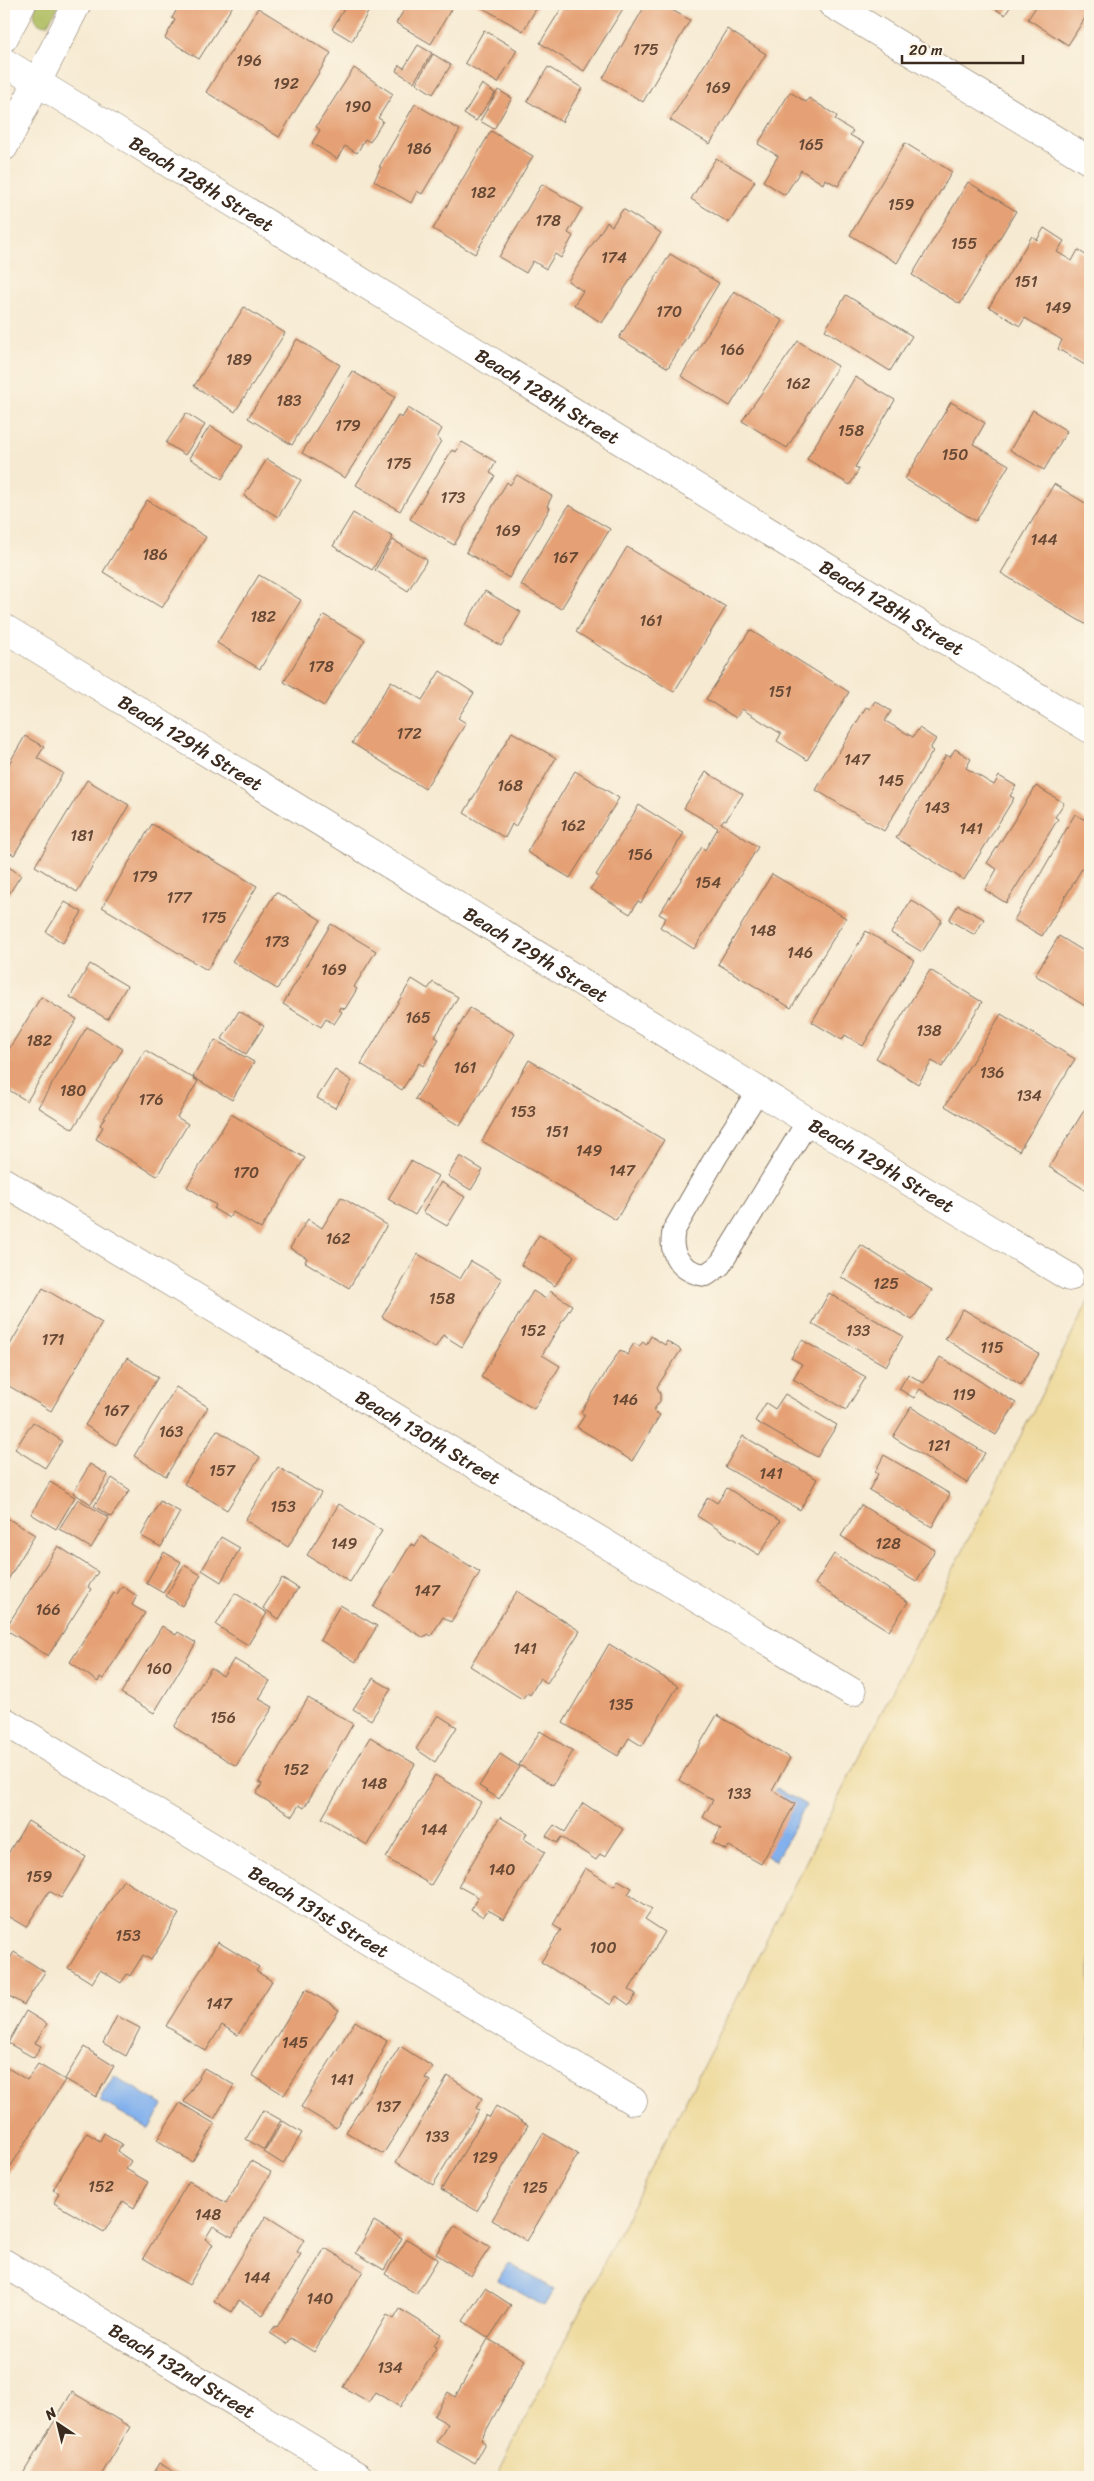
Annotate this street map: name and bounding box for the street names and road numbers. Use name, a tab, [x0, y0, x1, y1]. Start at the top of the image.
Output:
street label: Beach 128th Street	[123, 127, 280, 241]
street label: Beach 128th Street	[469, 339, 626, 454]
street label: Beach 128th Street	[813, 551, 971, 665]
street label: Beach 129th Street	[111, 686, 269, 800]
street label: Beach 129th Street	[457, 897, 615, 1012]
street label: Beach 129th Street	[802, 1109, 961, 1222]
street label: Beach 130th Street	[349, 1381, 507, 1494]
street label: Beach 131st Street	[242, 1856, 396, 1967]
street label: Beach 132nd Street	[102, 2314, 262, 2428]

